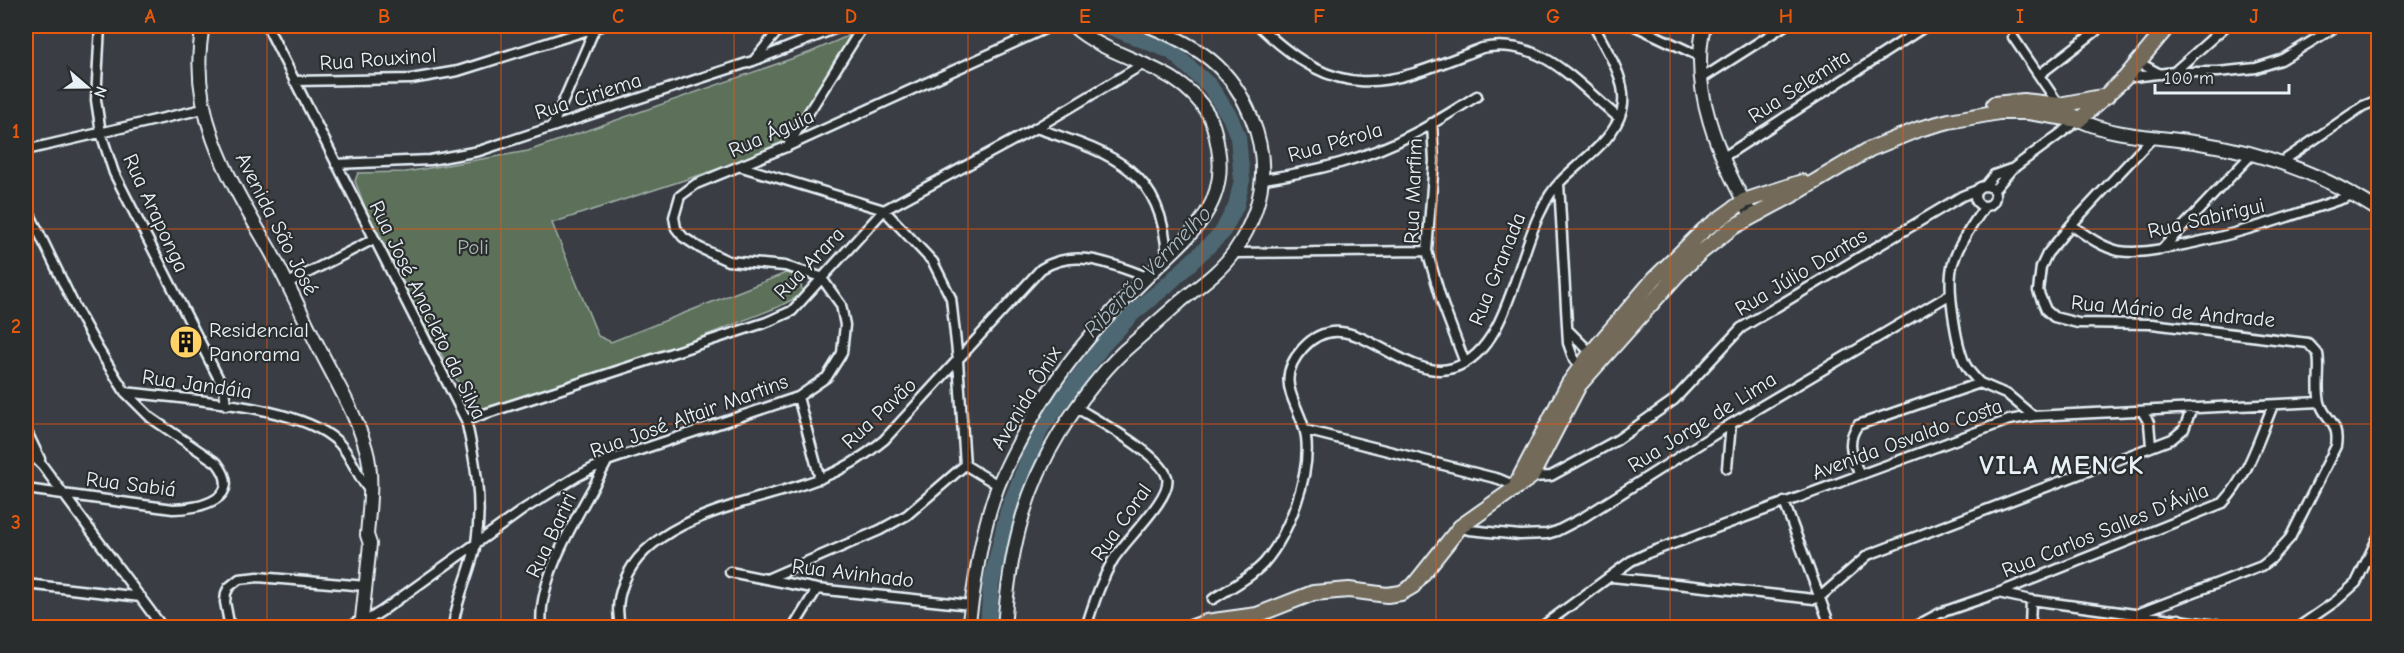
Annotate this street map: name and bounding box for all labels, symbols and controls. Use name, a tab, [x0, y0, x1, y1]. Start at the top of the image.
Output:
text: A	[144, 5, 156, 28]
text: B	[378, 5, 390, 28]
text: C	[612, 5, 624, 28]
text: D	[845, 5, 857, 28]
text: E	[1079, 5, 1091, 28]
text: F	[1313, 5, 1325, 28]
text: G	[1546, 5, 1560, 28]
text: H	[1779, 5, 1793, 28]
text: I	[2016, 5, 2024, 28]
text: J	[2249, 5, 2259, 28]
street label: Rua Rouxinol	[319, 43, 437, 75]
street label: Rua Selemita	[1744, 44, 1854, 128]
north arrow	[57, 57, 117, 117]
scale bar	[2155, 57, 2288, 95]
street label: Rua Ciriema	[532, 67, 644, 125]
text: 100 m	[2164, 68, 2214, 89]
text: N	[90, 84, 110, 100]
street label: Rua Águia	[725, 104, 817, 162]
street label: Rua Pérola	[1285, 117, 1385, 167]
text: 1	[12, 120, 20, 143]
street label: Rua Marfim	[1399, 138, 1427, 244]
street label: Avenida São José	[231, 149, 323, 299]
street label: Rua Araponga	[118, 150, 194, 276]
street label: Rua Sabirigui	[2145, 193, 2267, 243]
street label: Rua José Anacleto da Silva	[365, 197, 491, 423]
water label: Ribeirão Vermelho	[1078, 201, 1217, 343]
street label: Rua Granada	[1464, 209, 1530, 329]
street label: Rua Arara	[769, 222, 849, 304]
street label: Rua Júlio Dantas	[1731, 223, 1871, 321]
park label: Poli	[457, 235, 489, 259]
street label: Rua Mário de Andrade	[2070, 290, 2276, 332]
text: 2	[11, 315, 21, 338]
place label: Residencial Panorama	[209, 318, 309, 366]
building icon: Residencial Panorama	[168, 324, 204, 360]
street label: Avenida Ônix	[986, 342, 1066, 454]
street label: Rua Jandáia	[141, 364, 253, 404]
street label: Rua Jorge de Lima	[1623, 367, 1781, 477]
street label: Rua José Altair Martins	[587, 369, 791, 463]
street label: Rua Pavão	[837, 372, 921, 454]
street label: Avenida Osvaldo Costa	[1809, 393, 2005, 485]
district label: VILA MENCK	[1979, 450, 2145, 481]
street label: Rua Sabiá	[85, 467, 177, 501]
street label: Rua Carlos Salles D'Ávila	[1998, 478, 2212, 582]
street label: Rua Coral	[1086, 479, 1156, 565]
street label: Rua Bariri	[521, 489, 581, 581]
text: 3	[11, 511, 21, 534]
street label: Rua Avinhado	[791, 554, 915, 592]

